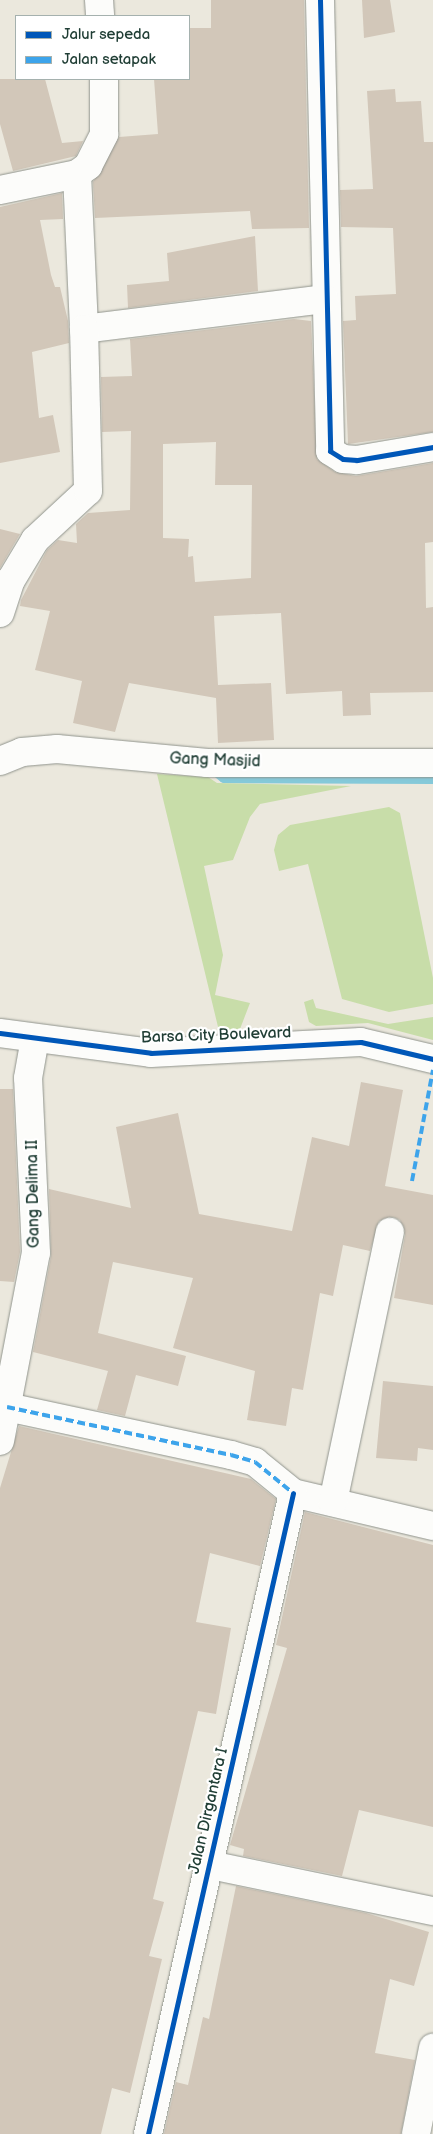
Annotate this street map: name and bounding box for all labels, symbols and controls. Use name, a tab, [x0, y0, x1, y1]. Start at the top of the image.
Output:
legend	[15, 15, 190, 80]
text: Jalur sepeda	[62, 25, 150, 44]
text: Jalan setapak	[62, 50, 156, 69]
street label: Gang Masjid	[169, 750, 261, 772]
street label: Barsa City Boulevard	[140, 1024, 292, 1048]
street label: Gang Delima II	[23, 1140, 45, 1248]
street label: Jalan Dirgantara I	[185, 1746, 233, 1876]

